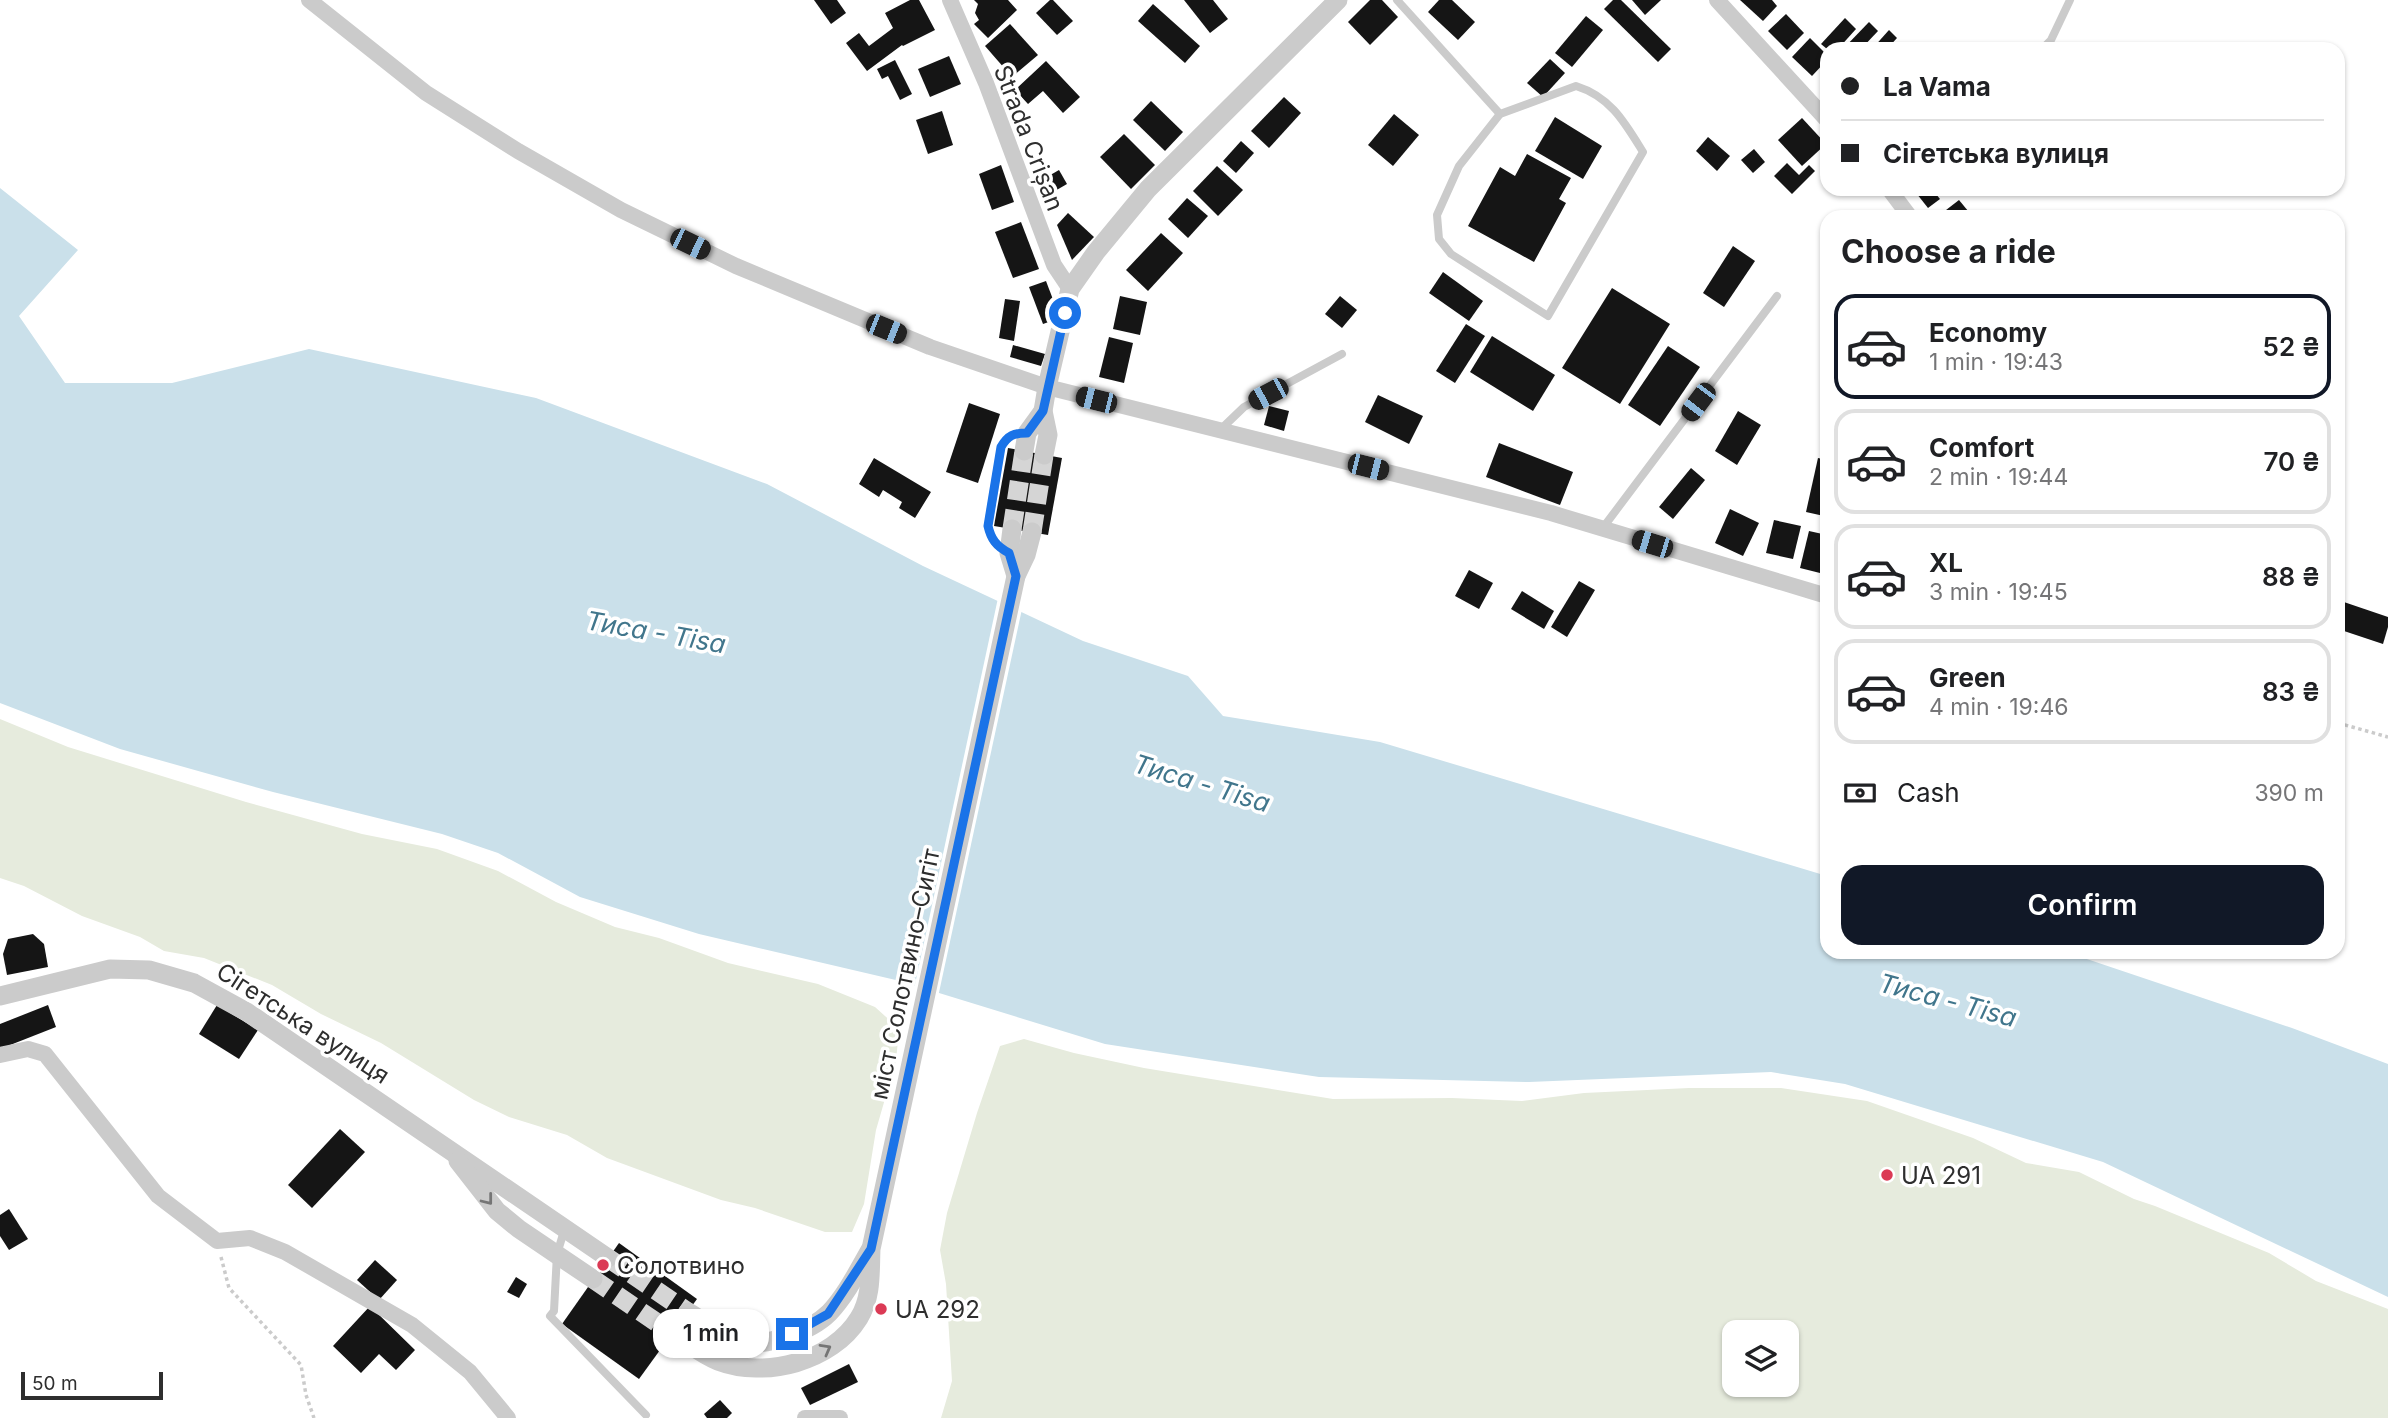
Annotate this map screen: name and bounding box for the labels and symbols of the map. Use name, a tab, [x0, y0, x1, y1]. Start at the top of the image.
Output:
street label: Strada Crișan	[988, 61, 1070, 215]
car	[667, 225, 714, 263]
route start	[1049, 297, 1081, 329]
car	[863, 311, 910, 347]
car	[1245, 375, 1292, 413]
car	[1677, 379, 1720, 425]
car	[1074, 385, 1119, 415]
car	[1346, 452, 1391, 482]
car	[1629, 528, 1676, 560]
water label: Тиса - Tisa	[584, 604, 728, 660]
water label: Тиса - Tisa	[1130, 748, 1274, 818]
street label: міст Солотвино–Сигіт	[864, 846, 946, 1102]
street label: Сігетська вулиця	[211, 956, 395, 1090]
water label: Тиса - Tisa	[1876, 967, 2020, 1033]
place label: UA 291	[1901, 1161, 1981, 1190]
marker: UA 291	[1879, 1167, 1895, 1183]
one-way arrow	[480, 1192, 493, 1205]
place label: Солотвино	[617, 1251, 745, 1280]
marker: Солотвино	[595, 1257, 611, 1273]
place label: UA 292	[895, 1295, 980, 1324]
marker: UA 292	[873, 1301, 889, 1317]
callout: 1 min	[652, 1310, 768, 1358]
route end	[776, 1318, 808, 1350]
one-way arrow	[818, 1344, 831, 1357]
scale bar	[21, 1369, 163, 1401]

